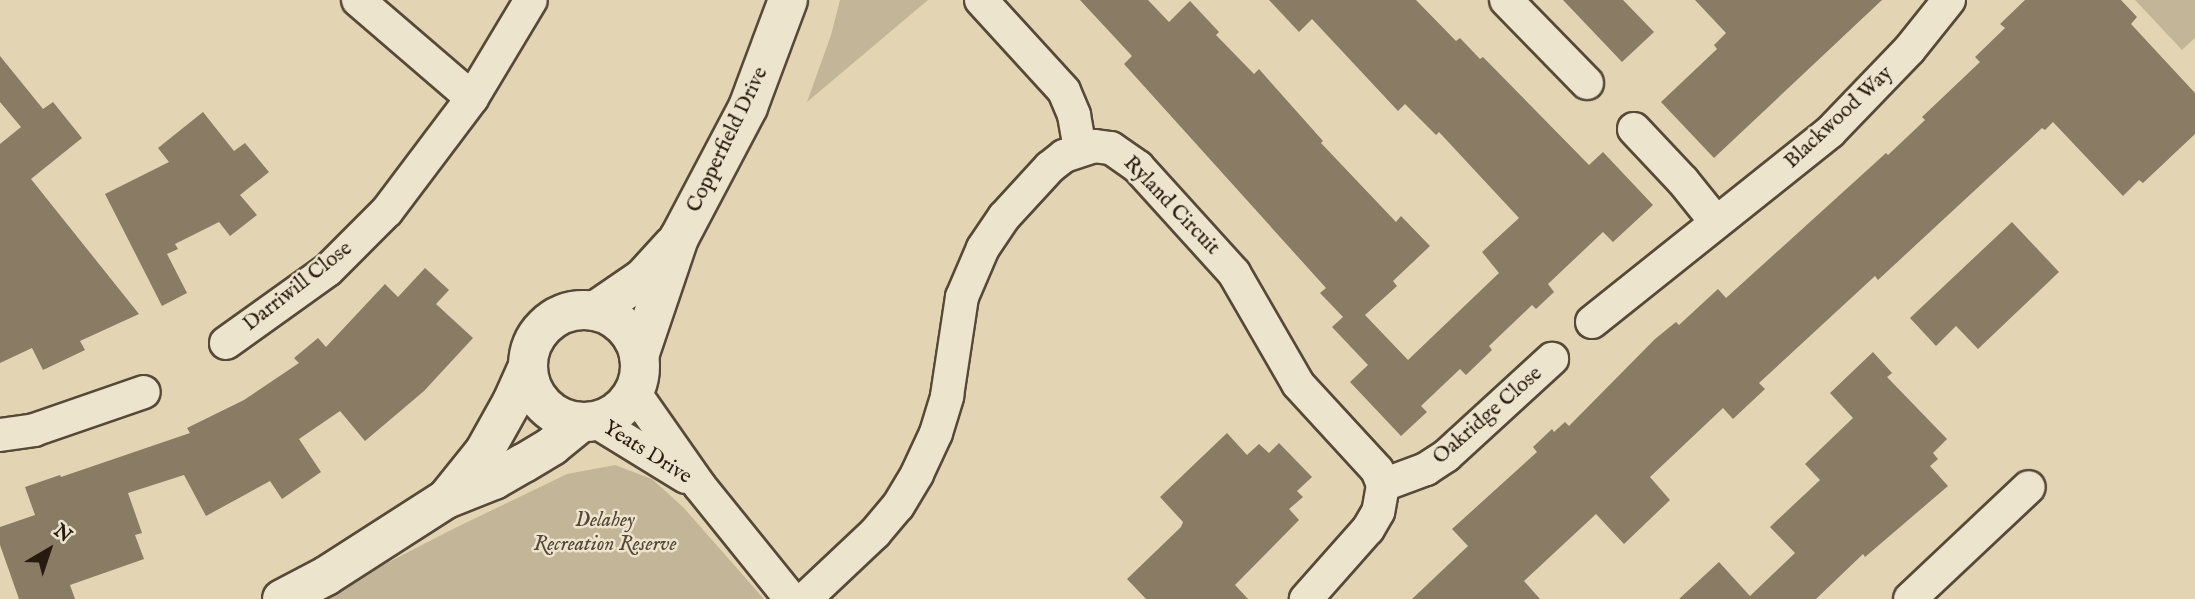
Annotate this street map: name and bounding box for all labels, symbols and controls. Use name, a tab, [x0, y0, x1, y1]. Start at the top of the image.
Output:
street label: Blackwood Way	[1780, 61, 1898, 175]
street label: Copperfield Drive	[682, 63, 774, 217]
street label: Ryland Circuit	[1117, 151, 1225, 261]
street label: Darriwill Close	[239, 237, 357, 337]
street label: Oakridge Close	[1428, 362, 1548, 470]
street label: Yeats Drive	[598, 416, 696, 490]
park label: Delahey Recreation Reserve	[534, 508, 676, 558]
north arrow	[14, 515, 84, 585]
text: N	[48, 519, 76, 548]

